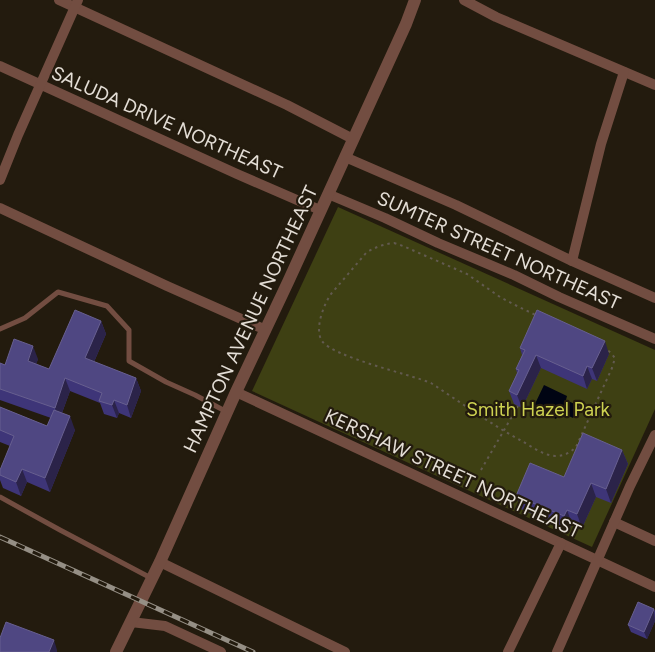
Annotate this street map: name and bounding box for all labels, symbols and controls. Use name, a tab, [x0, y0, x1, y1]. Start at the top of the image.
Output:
street label: SALUDA DRIVE NORTHEAST	[48, 61, 286, 184]
street label: HAMPTON AVENUE NORTHEAST	[178, 182, 323, 456]
street label: SUMTER STREET NORTHEAST	[374, 186, 624, 315]
park label: Smith Hazel Park	[466, 398, 610, 421]
street label: KERSHAW STREET NORTHEAST	[321, 404, 585, 543]

